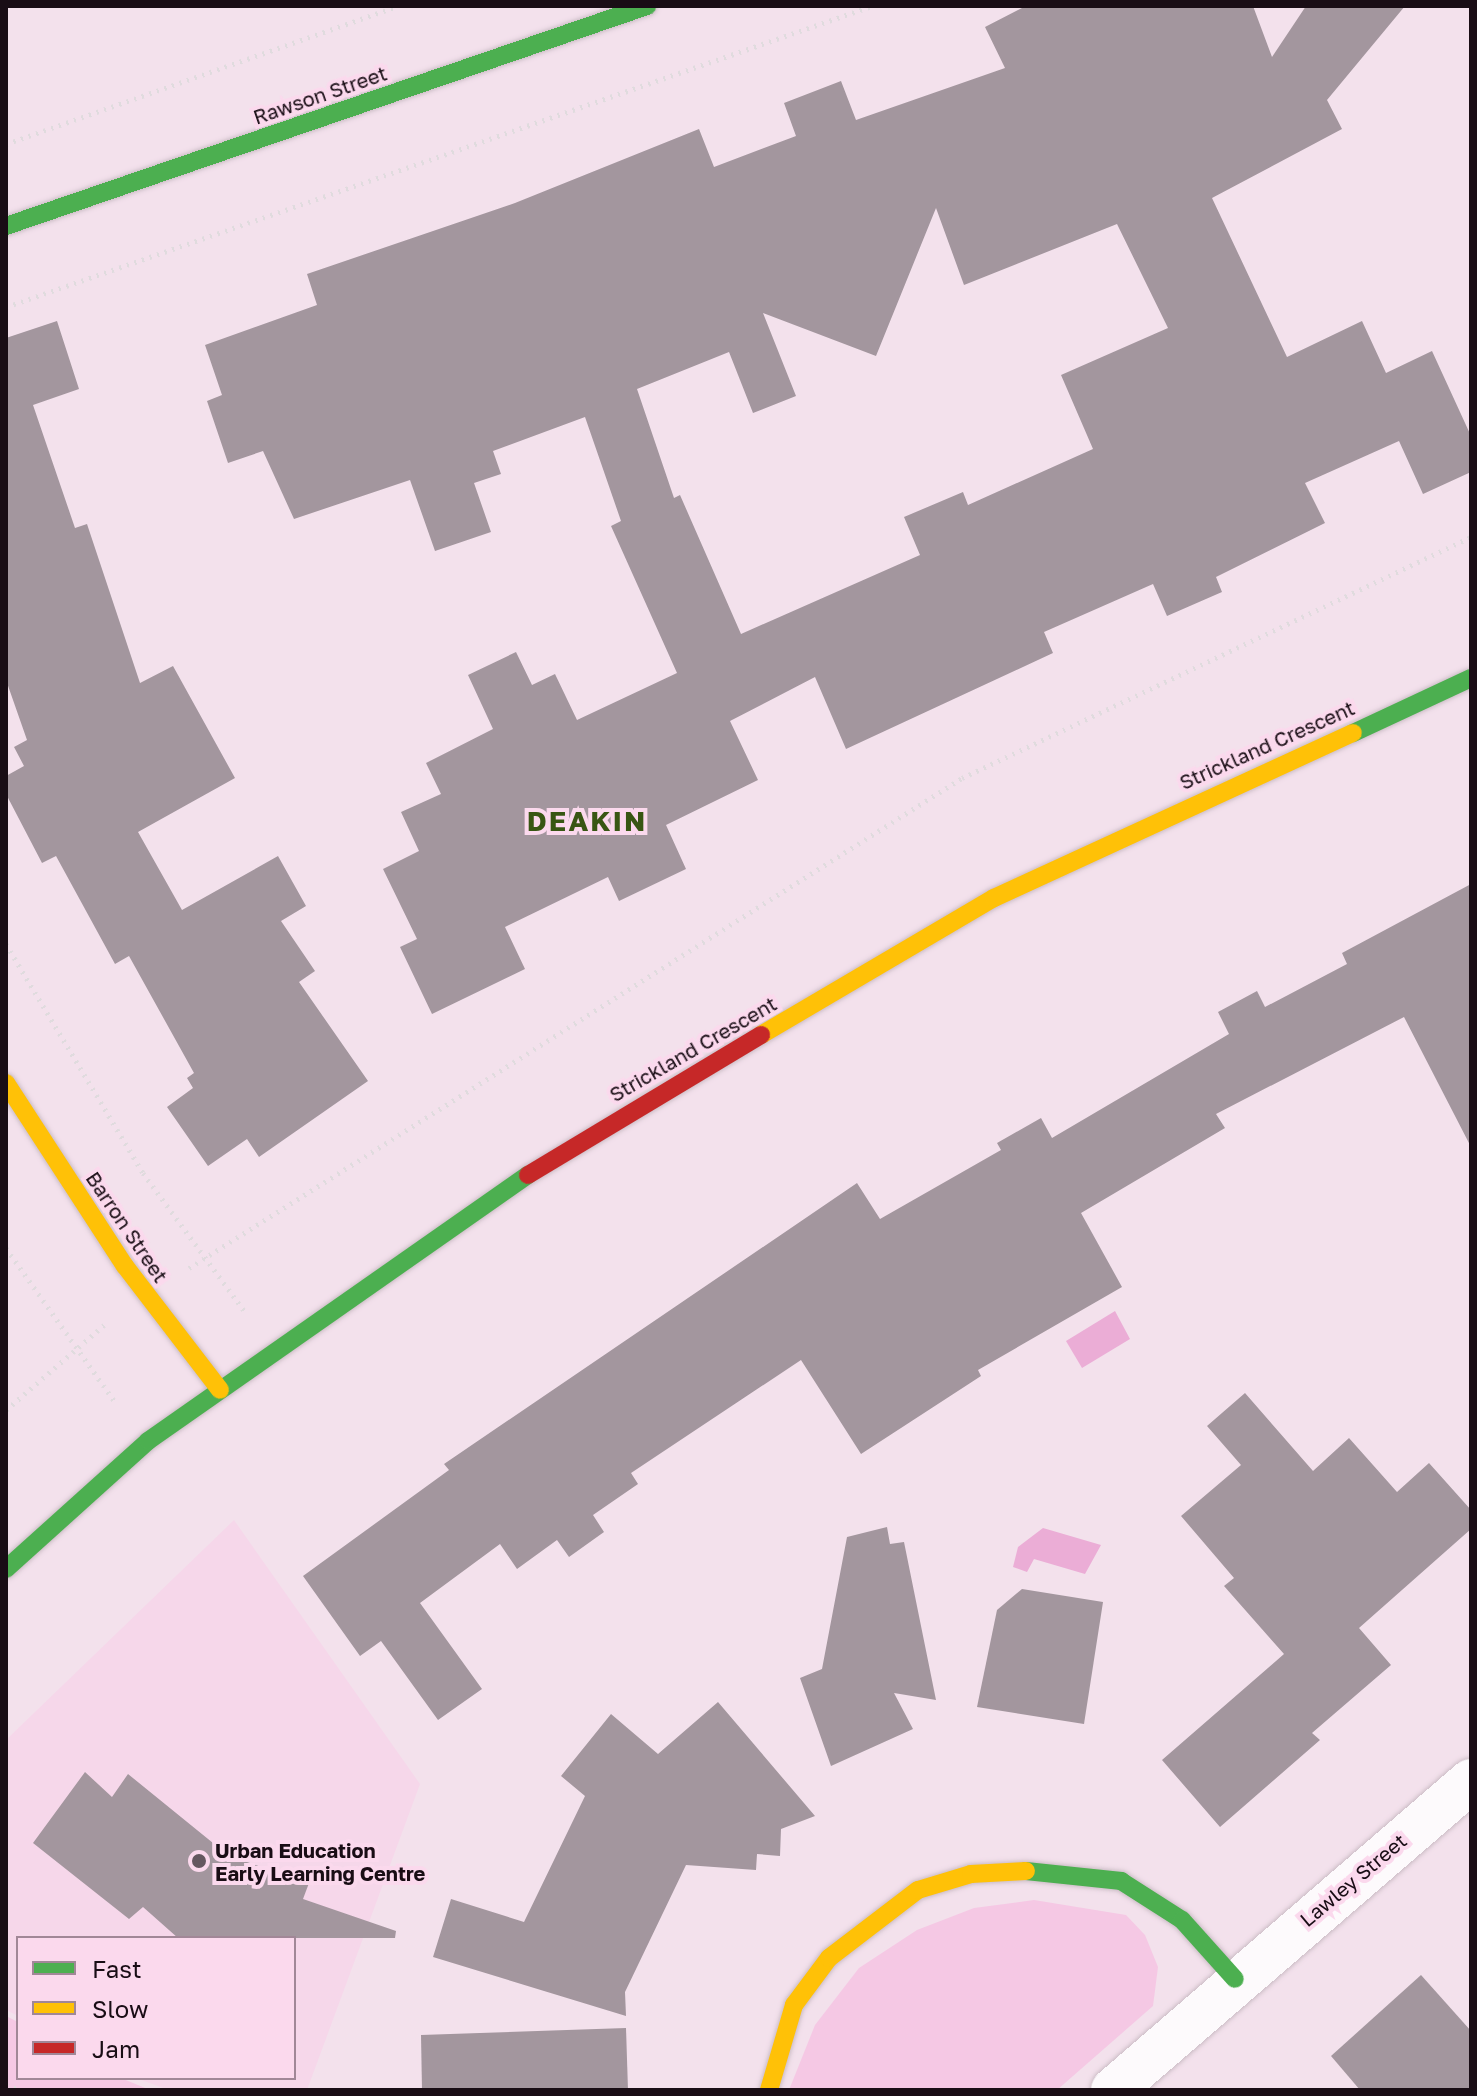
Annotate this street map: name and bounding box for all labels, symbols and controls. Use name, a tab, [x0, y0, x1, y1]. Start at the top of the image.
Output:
street label: Rawson Street	[250, 61, 390, 129]
street label: Strickland Crescent	[1176, 696, 1358, 794]
district label: DEAKIN	[527, 804, 647, 838]
street label: Strickland Crescent	[605, 991, 781, 1107]
street label: Barron Street	[81, 1167, 173, 1287]
street label: Lawley Street	[1295, 1828, 1411, 1932]
place label: Urban Education Early Learning Centre	[215, 1838, 425, 1885]
marker: Urban Education Early Learning Centre	[190, 1852, 208, 1870]
legend	[16, 1936, 296, 2080]
text: Fast	[92, 1954, 142, 1983]
text: Slow	[92, 1994, 148, 2023]
text: Jam	[92, 2034, 140, 2063]

